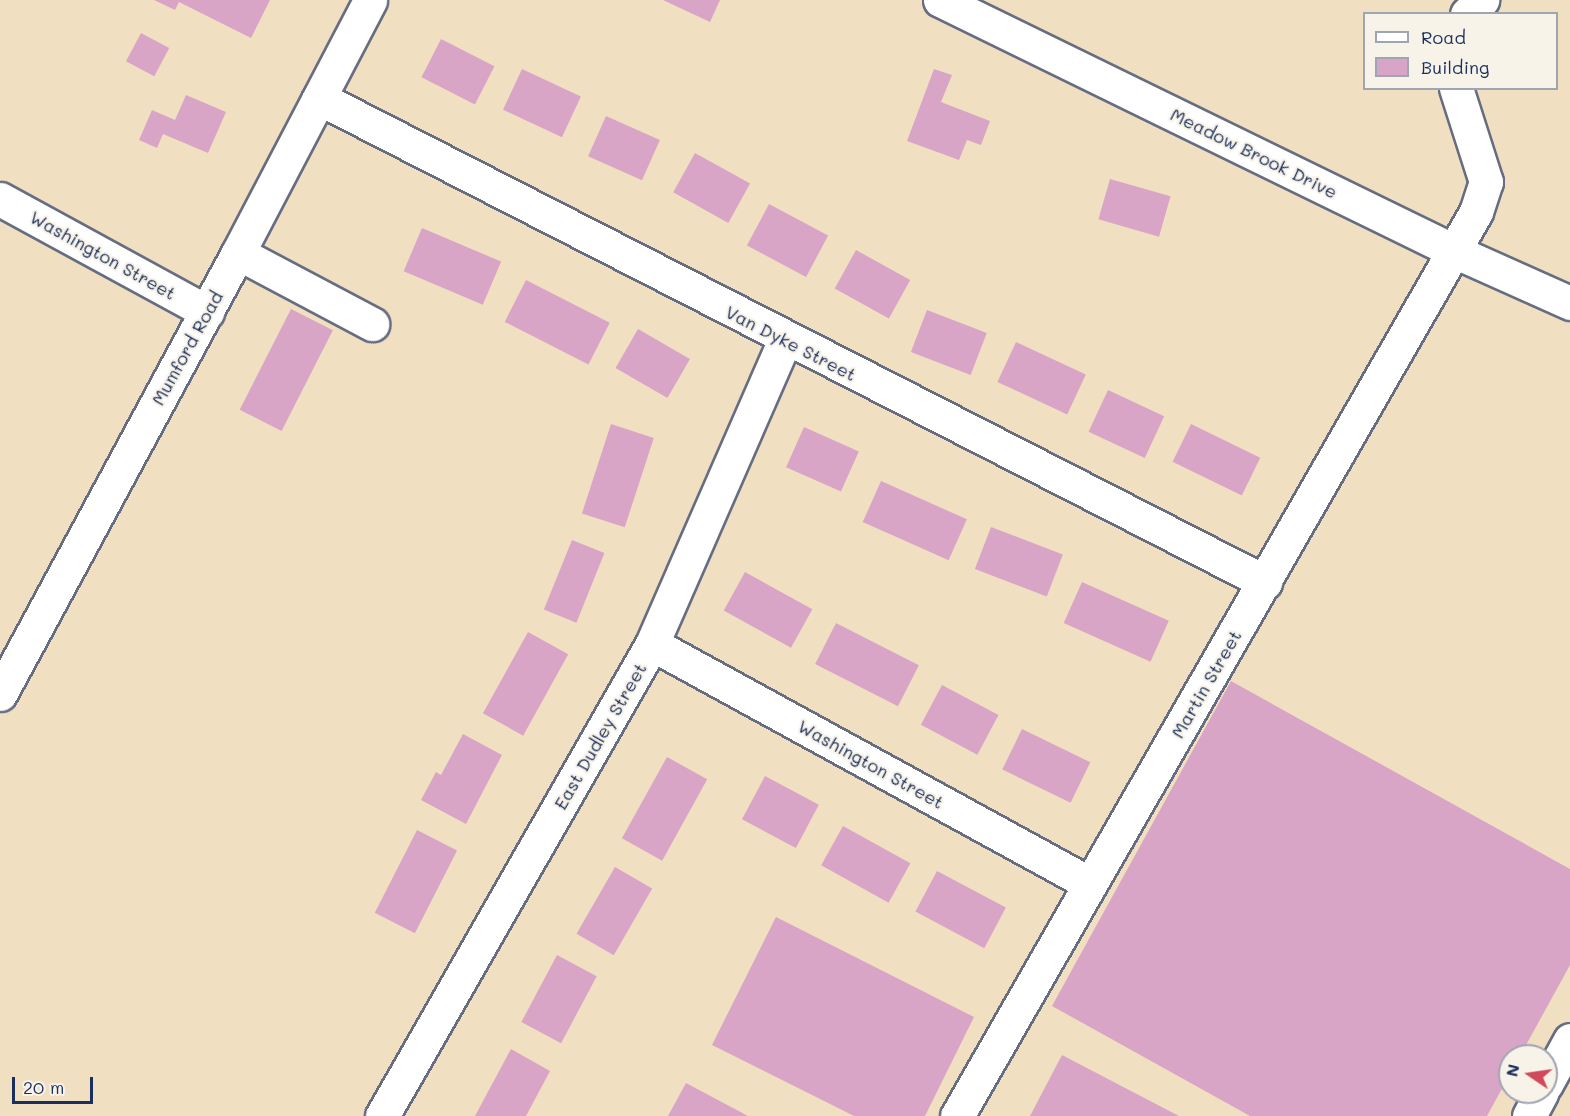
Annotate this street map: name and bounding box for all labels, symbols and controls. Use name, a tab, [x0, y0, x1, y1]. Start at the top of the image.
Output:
legend	[1363, 12, 1558, 90]
text: Road	[1421, 25, 1466, 49]
text: Building	[1421, 55, 1489, 79]
street label: Meadow Brook Drive	[1167, 103, 1341, 203]
street label: Washington Street	[26, 206, 180, 304]
street label: Mumford Road	[147, 287, 227, 409]
street label: Van Dyke Street	[722, 301, 860, 385]
street label: Martin Street	[1166, 626, 1246, 742]
street label: East Dudley Street	[549, 659, 651, 813]
street label: Washington Street	[794, 715, 948, 813]
north arrow	[1498, 1044, 1558, 1104]
text: N	[1500, 1062, 1524, 1079]
scale bar	[15, 1065, 96, 1103]
text: 20 m	[23, 1075, 64, 1099]

